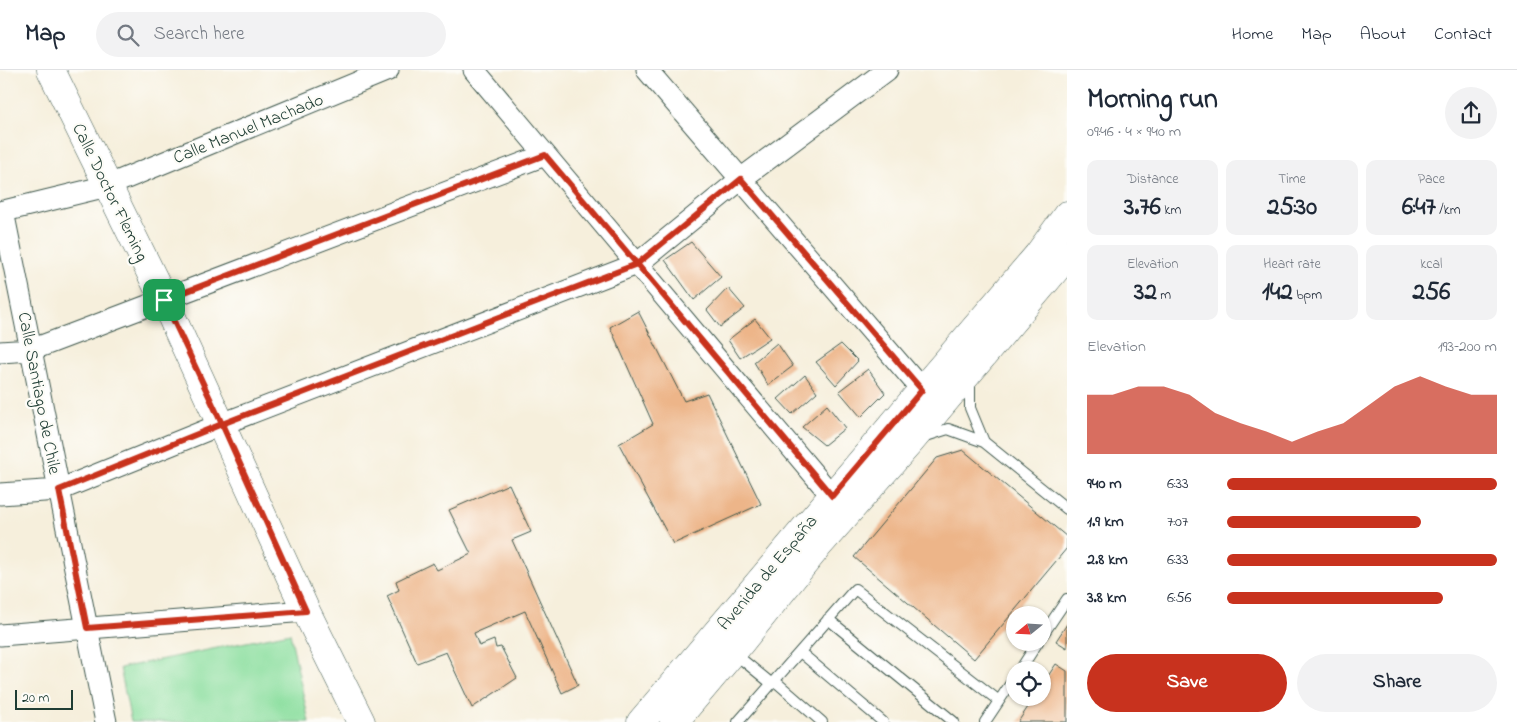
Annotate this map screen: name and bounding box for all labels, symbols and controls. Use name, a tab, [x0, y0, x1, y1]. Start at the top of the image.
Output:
search box	[96, 12, 446, 57]
text: Map	[25, 17, 66, 52]
icon: search	[114, 21, 142, 49]
text: Search here	[154, 21, 245, 48]
text: Home	[1232, 22, 1273, 48]
text: Map	[1301, 22, 1332, 48]
text: About	[1360, 22, 1406, 48]
text: Contact	[1434, 22, 1492, 48]
text: Morning run	[1087, 80, 1218, 121]
button: share	[1445, 87, 1497, 139]
street label: Calle Manuel Machado	[170, 88, 328, 172]
street label: Calle Doctor Fleming	[63, 119, 154, 267]
text: 09:46 · 4 × 940 m	[1087, 120, 1181, 144]
text: Distance	[1127, 169, 1178, 190]
text: Time	[1278, 169, 1306, 190]
text: Pace	[1418, 169, 1445, 190]
text: 3.76	[1124, 190, 1161, 226]
text: 25:30	[1267, 190, 1317, 226]
text: 6:47	[1402, 190, 1436, 226]
text: km	[1161, 200, 1181, 221]
text: /km	[1436, 200, 1461, 221]
text: Elevation	[1127, 254, 1178, 275]
text: Heart rate	[1263, 254, 1321, 275]
text: kcal	[1420, 254, 1442, 275]
text: 32	[1134, 275, 1157, 311]
text: 142	[1262, 275, 1293, 311]
text: 256	[1412, 275, 1450, 311]
pin	[143, 279, 185, 321]
text: m	[1157, 285, 1171, 306]
text: bpm	[1293, 285, 1322, 306]
icon: arrive	[150, 286, 178, 314]
street label: Calle Santiago de Chile	[9, 310, 67, 478]
text: Elevation	[1087, 335, 1146, 359]
text: 193–200 m	[1438, 335, 1497, 359]
text: 940 m	[1087, 472, 1122, 496]
text: 6:33	[1167, 472, 1189, 496]
street label: Avenida de España	[712, 510, 825, 637]
text: 1.9 km	[1087, 510, 1124, 534]
text: 7:07	[1167, 510, 1188, 534]
text: 2.8 km	[1087, 548, 1128, 572]
text: 6:33	[1167, 548, 1189, 572]
text: 3.8 km	[1087, 586, 1126, 610]
text: 6:56	[1167, 586, 1192, 610]
north arrow	[1006, 606, 1051, 651]
map controls	[1006, 606, 1051, 706]
button: Save	[1087, 654, 1287, 712]
button: Share	[1297, 654, 1497, 712]
button: locate	[1006, 661, 1051, 706]
scale bar	[15, 687, 72, 710]
text: 20 m	[22, 688, 49, 709]

